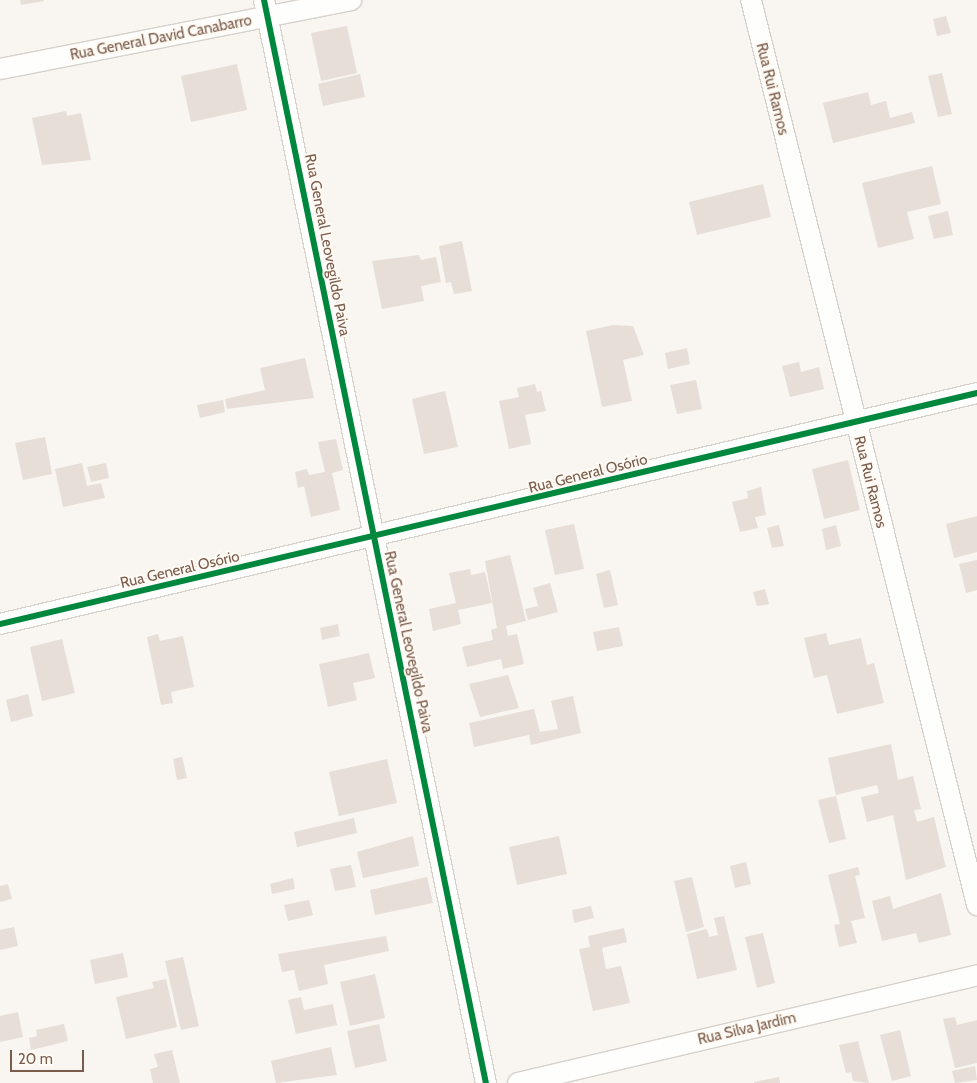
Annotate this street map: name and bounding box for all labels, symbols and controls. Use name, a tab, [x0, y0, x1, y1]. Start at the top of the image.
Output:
street label: Rua General David Canabarro	[69, 12, 253, 64]
street label: Rua Rui Ramos	[752, 41, 792, 137]
street label: Rua General Leovegildo Paiva	[300, 152, 354, 338]
street label: Rua Rui Ramos	[850, 434, 890, 530]
street label: Rua General Osório	[527, 451, 649, 497]
street label: Rua General Osório	[119, 548, 241, 592]
street label: Rua General Leovegildo Paiva	[380, 549, 436, 735]
street label: Rua Silva Jardim	[696, 1009, 798, 1049]
scale bar	[12, 1040, 86, 1072]
text: 20 m	[18, 1050, 53, 1068]

